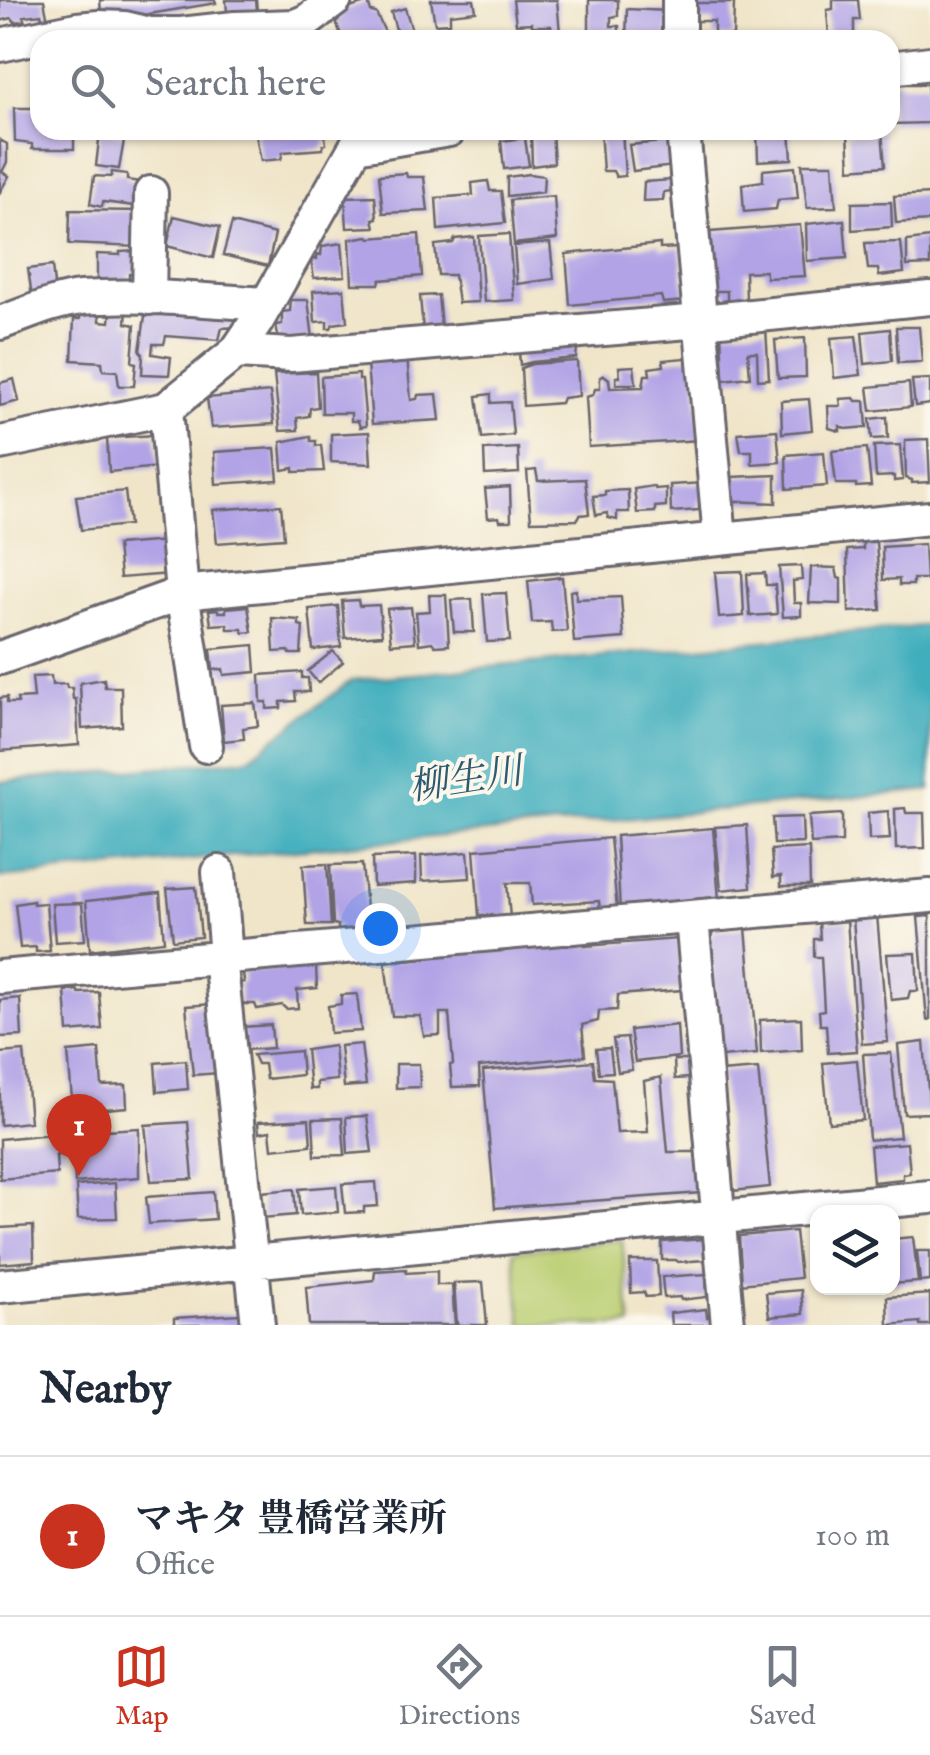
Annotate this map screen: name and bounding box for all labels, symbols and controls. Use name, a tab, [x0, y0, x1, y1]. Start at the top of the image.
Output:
search box	[30, 30, 900, 140]
icon: search	[65, 58, 120, 113]
text: Search here	[145, 61, 326, 109]
water label: 柳生川	[406, 748, 530, 814]
your location	[355, 903, 406, 954]
pin: 1	[46, 1094, 112, 1176]
map controls	[810, 1205, 900, 1295]
button: layers	[810, 1205, 900, 1295]
text: Nearby	[40, 1364, 171, 1417]
text: マキタ 豊橋営業所	[135, 1497, 447, 1545]
text: 1	[67, 1516, 78, 1557]
text: 100 m	[815, 1516, 890, 1557]
text: Office	[135, 1545, 215, 1586]
tab: Map	[114, 1639, 169, 1734]
tab: Directions	[398, 1639, 520, 1734]
tab: Saved	[749, 1639, 816, 1734]

